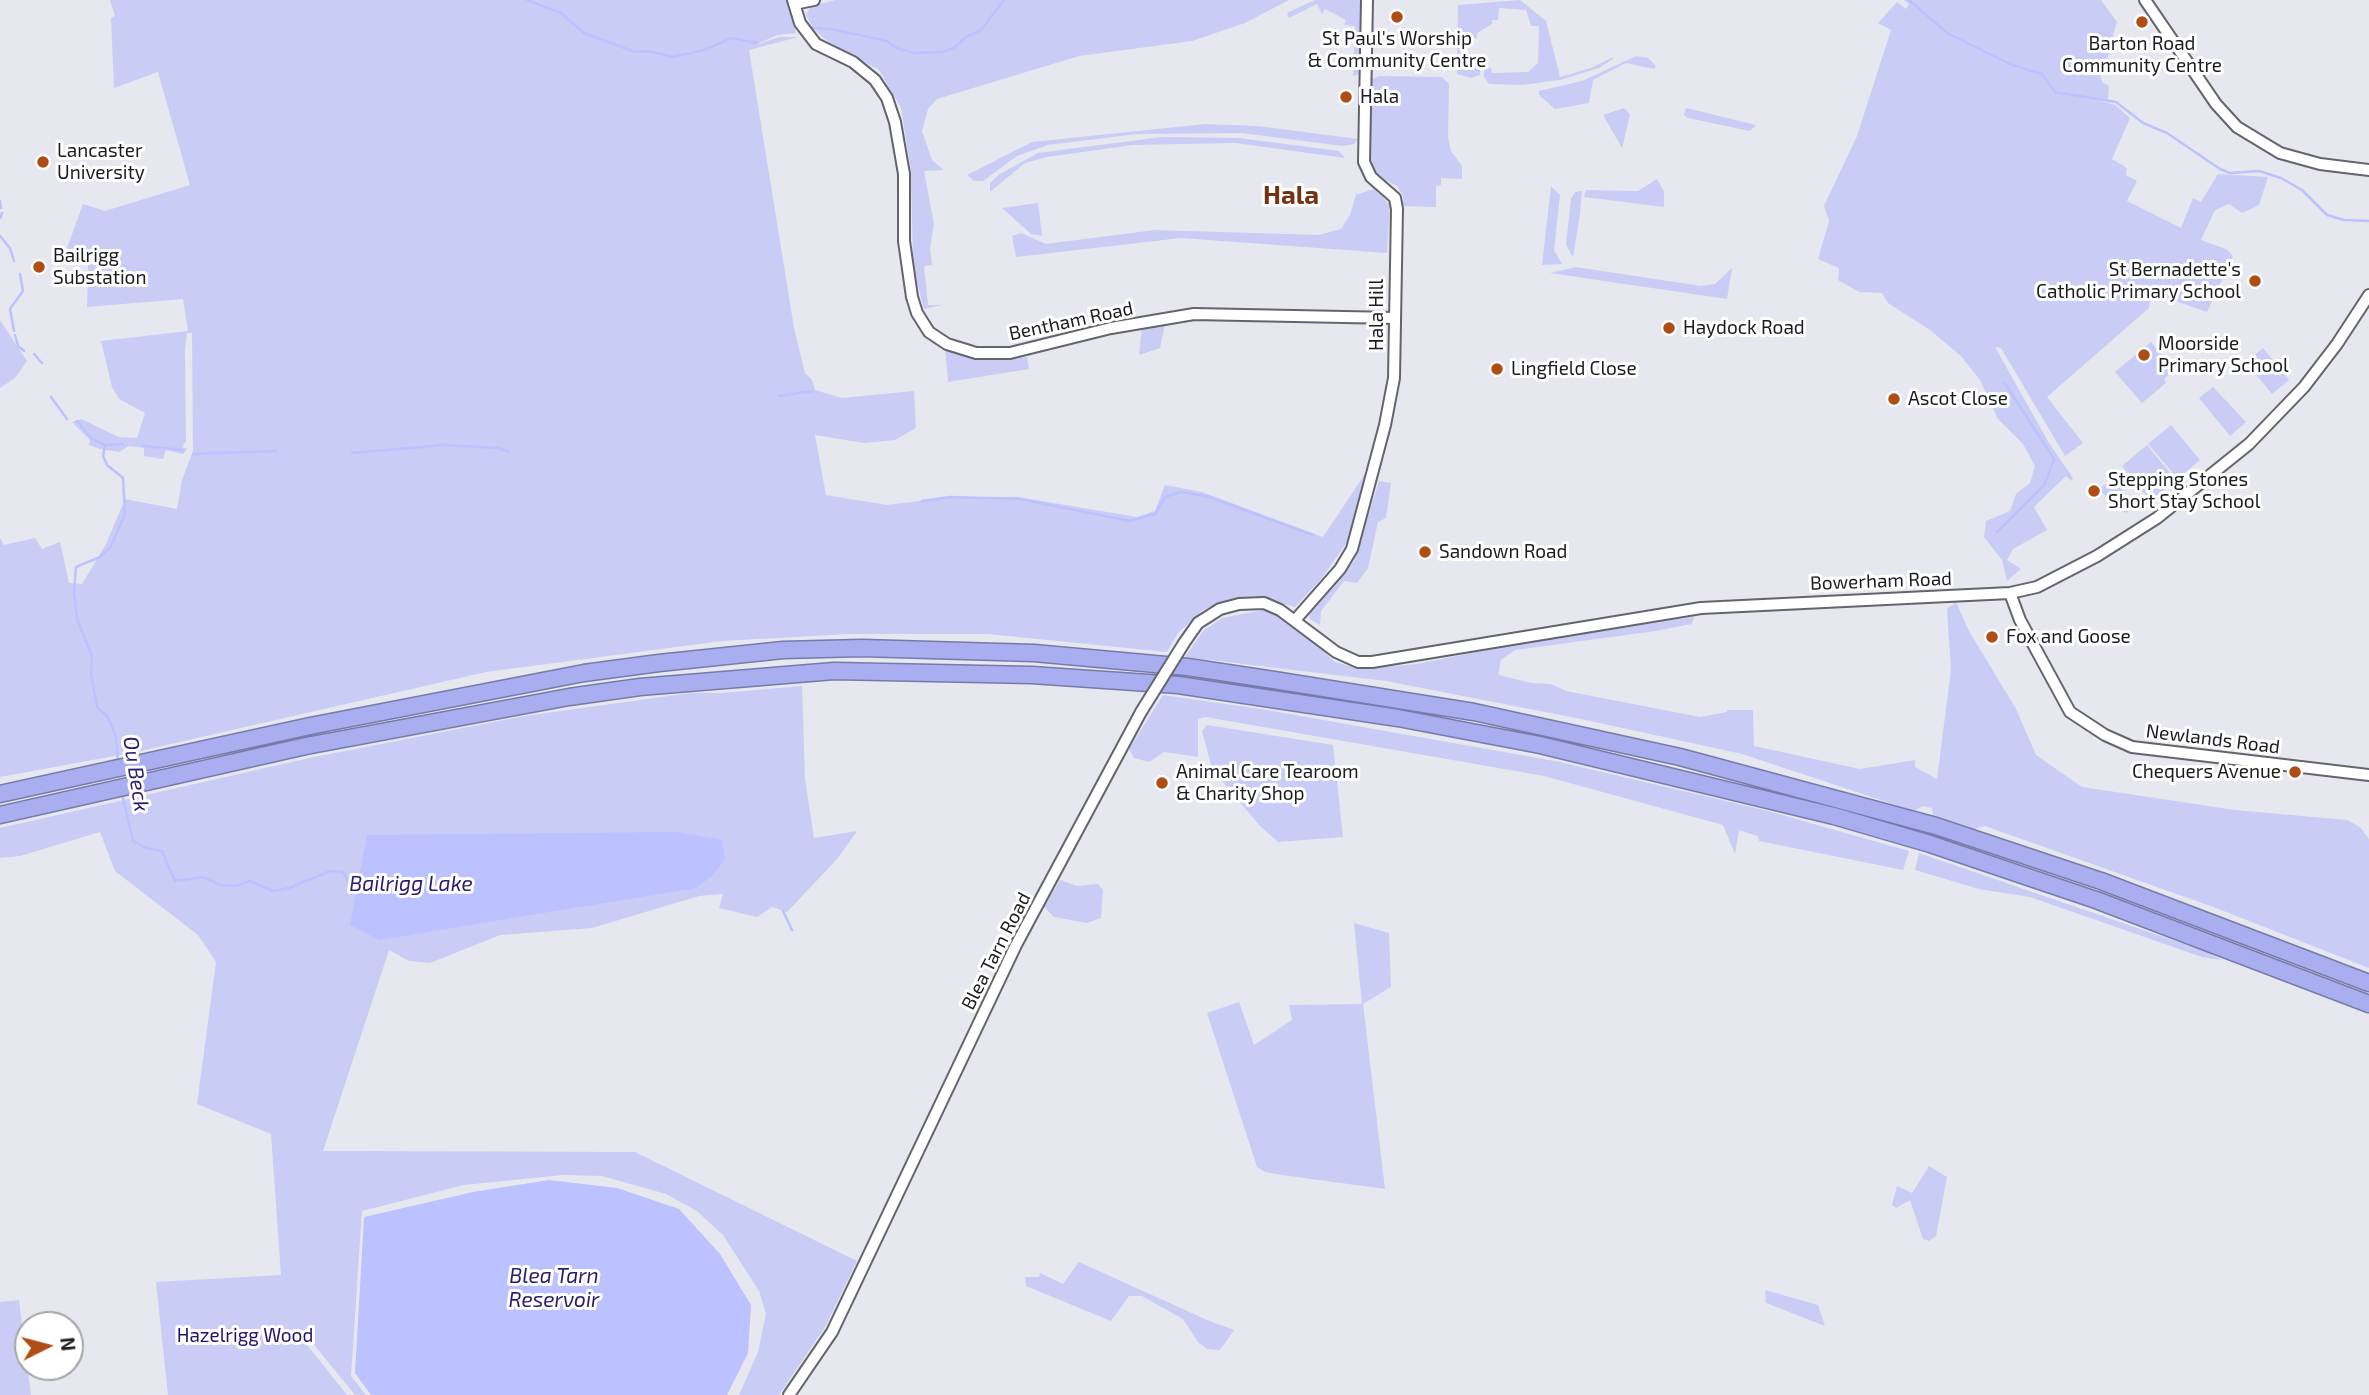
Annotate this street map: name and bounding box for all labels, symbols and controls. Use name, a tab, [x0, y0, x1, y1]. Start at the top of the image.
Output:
marker: St Paul's Worship & Community Centre	[1389, 9, 1405, 25]
marker: Barton Road Community Centre	[2134, 14, 2150, 30]
place label: St Paul's Worship & Community Centre	[1308, 28, 1486, 72]
place label: Barton Road Community Centre	[2062, 33, 2222, 77]
place label: Hala	[1360, 86, 1399, 108]
marker: Hala	[1338, 89, 1354, 105]
place label: Lancaster University	[57, 140, 145, 184]
marker: Lancaster University	[35, 154, 51, 170]
district label: Hala	[1263, 179, 1319, 211]
place label: Bailrigg Substation	[53, 245, 146, 289]
marker: Bailrigg Substation	[31, 259, 47, 275]
place label: St Bernadette's Catholic Primary School	[2036, 259, 2241, 303]
marker: St Bernadette's Catholic Primary School	[2247, 273, 2263, 289]
street label: Hala Hill	[1366, 279, 1388, 351]
street label: Bentham Road	[1007, 297, 1135, 345]
place label: Haydock Road	[1683, 317, 1805, 339]
marker: Haydock Road	[1661, 320, 1677, 336]
place label: Moorside Primary School	[2158, 333, 2289, 377]
marker: Moorside Primary School	[2136, 347, 2152, 363]
place label: Lingfield Close	[1511, 358, 1637, 380]
marker: Lingfield Close	[1489, 361, 1505, 377]
place label: Ascot Close	[1908, 388, 2008, 410]
marker: Ascot Close	[1886, 391, 1902, 407]
place label: Stepping Stones Short Stay School	[2108, 469, 2260, 513]
marker: Stepping Stones Short Stay School	[2086, 483, 2102, 499]
place label: Sandown Road	[1439, 541, 1567, 563]
marker: Sandown Road	[1417, 544, 1433, 560]
street label: Bowerham Road	[1810, 567, 1952, 595]
place label: Fox and Goose	[2006, 626, 2131, 648]
marker: Fox and Goose	[1984, 629, 2000, 645]
street label: Newlands Road	[2145, 719, 2281, 759]
water label: Ou Beck	[118, 735, 154, 813]
place label: Animal Care Tearoom & Charity Shop	[1176, 761, 1359, 805]
place label: Chequers Avenue	[2132, 761, 2281, 783]
marker: Chequers Avenue	[2287, 764, 2303, 780]
marker: Animal Care Tearoom & Charity Shop	[1154, 775, 1170, 791]
water label: Bailrigg Lake	[349, 871, 473, 897]
street label: Blea Tarn Road	[957, 889, 1035, 1013]
water label: Blea Tarn Reservoir	[509, 1263, 599, 1313]
north arrow	[14, 1311, 84, 1381]
park label: Hazelrigg Wood	[177, 1325, 313, 1347]
text: N	[56, 1336, 81, 1352]

